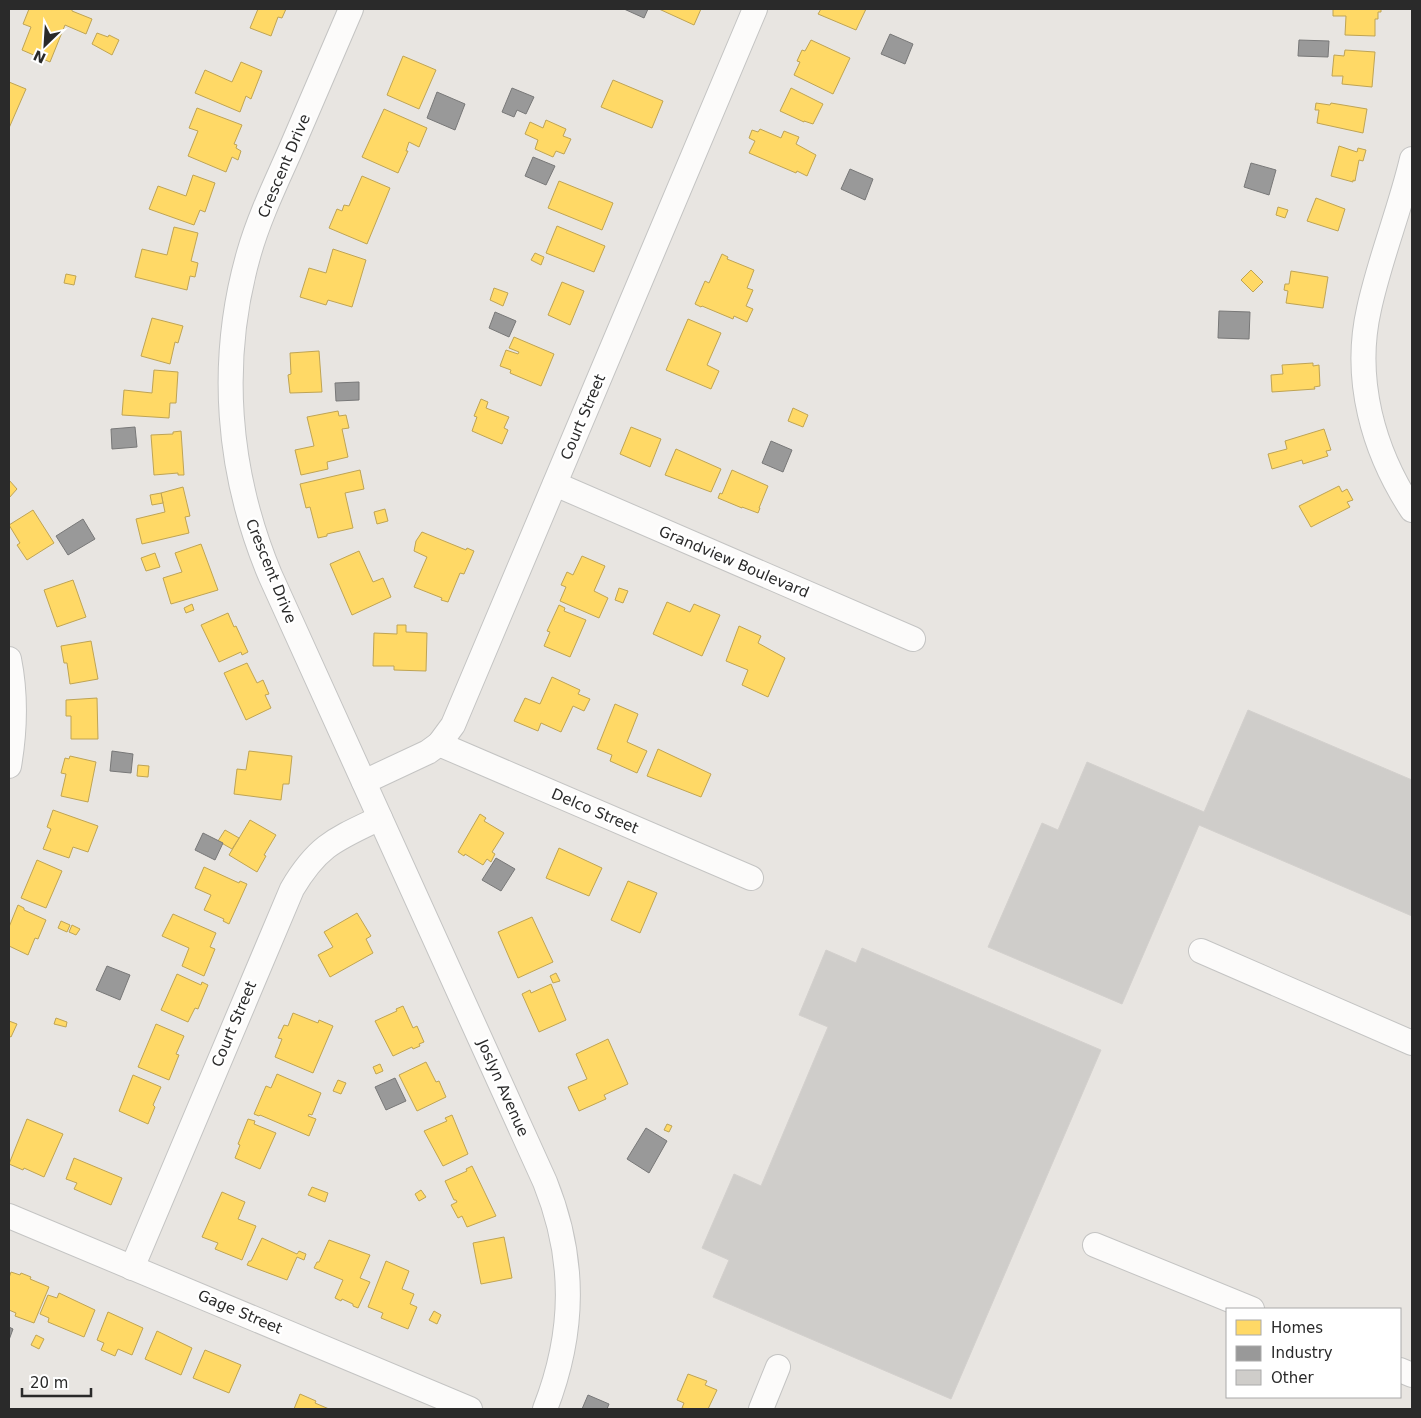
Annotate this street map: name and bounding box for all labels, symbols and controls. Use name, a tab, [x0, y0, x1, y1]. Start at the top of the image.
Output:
north arrow	[20, 20, 70, 70]
text: N	[31, 47, 48, 67]
street label: Crescent Drive	[254, 111, 314, 221]
street label: Court Street	[557, 371, 609, 463]
street label: Crescent Drive	[242, 516, 300, 626]
street label: Grandview Boulevard	[656, 522, 812, 602]
street label: Delco Street	[549, 785, 641, 837]
street label: Court Street	[208, 978, 260, 1070]
street label: Joslyn Avenue	[473, 1036, 532, 1139]
street label: Gage Street	[195, 1286, 285, 1338]
legend	[1226, 1308, 1401, 1398]
text: Homes	[1271, 1319, 1323, 1337]
text: Industry	[1271, 1344, 1333, 1362]
scale bar	[22, 1366, 91, 1398]
text: Other	[1271, 1369, 1314, 1387]
text: 20 m	[30, 1374, 68, 1392]

